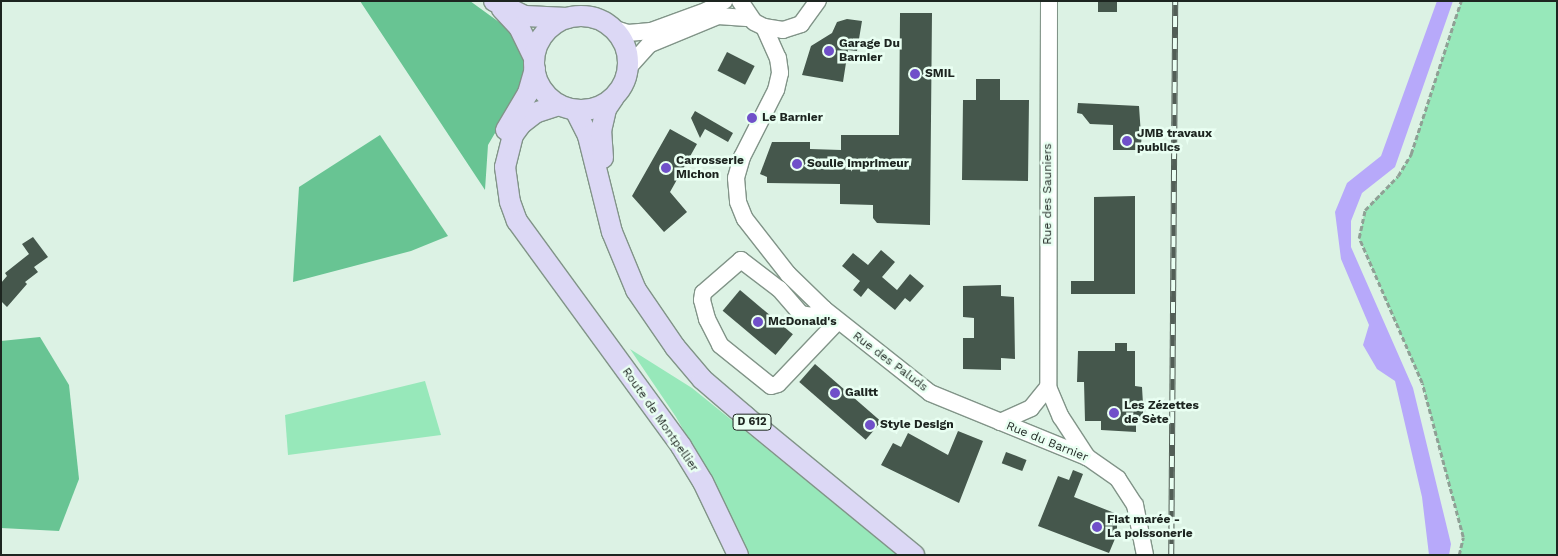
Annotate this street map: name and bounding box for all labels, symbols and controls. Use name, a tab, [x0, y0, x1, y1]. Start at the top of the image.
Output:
place label: Garage Du Barnier	[839, 37, 900, 65]
marker: Garage Du Barnier	[823, 45, 835, 57]
place label: SMIL	[925, 67, 955, 81]
marker: SMIL	[909, 68, 921, 80]
place label: Le Barnier	[762, 111, 823, 125]
marker: Le Barnier	[746, 112, 758, 124]
place label: JMB travaux publics	[1137, 127, 1212, 155]
marker: JMB travaux publics	[1121, 135, 1133, 147]
street label: Rue des Sauniers	[1041, 143, 1055, 245]
place label: Carrosserie Michon	[676, 154, 744, 182]
place label: Soulie imprimeur	[807, 157, 909, 171]
marker: Soulie imprimeur	[791, 158, 803, 170]
marker: Carrosserie Michon	[660, 162, 672, 174]
place label: McDonald's	[768, 315, 837, 329]
marker: McDonald's	[752, 316, 764, 328]
street label: Rue des Paluds	[850, 329, 930, 395]
street label: Route de Montpellier	[619, 365, 701, 475]
place label: Galitt	[845, 386, 878, 400]
marker: Galitt	[829, 387, 841, 399]
place label: Les Zézettes de Sète	[1124, 399, 1199, 427]
marker: Les Zézettes de Sète	[1108, 407, 1120, 419]
road number: D 612	[732, 414, 772, 431]
place label: Style Design	[880, 418, 954, 432]
marker: Style Design	[864, 419, 876, 431]
street label: Rue du Barnier	[1004, 419, 1090, 465]
place label: Fiat marée - La poissonerie	[1107, 513, 1193, 541]
marker: Fiat marée - La poissonerie	[1091, 521, 1103, 533]

